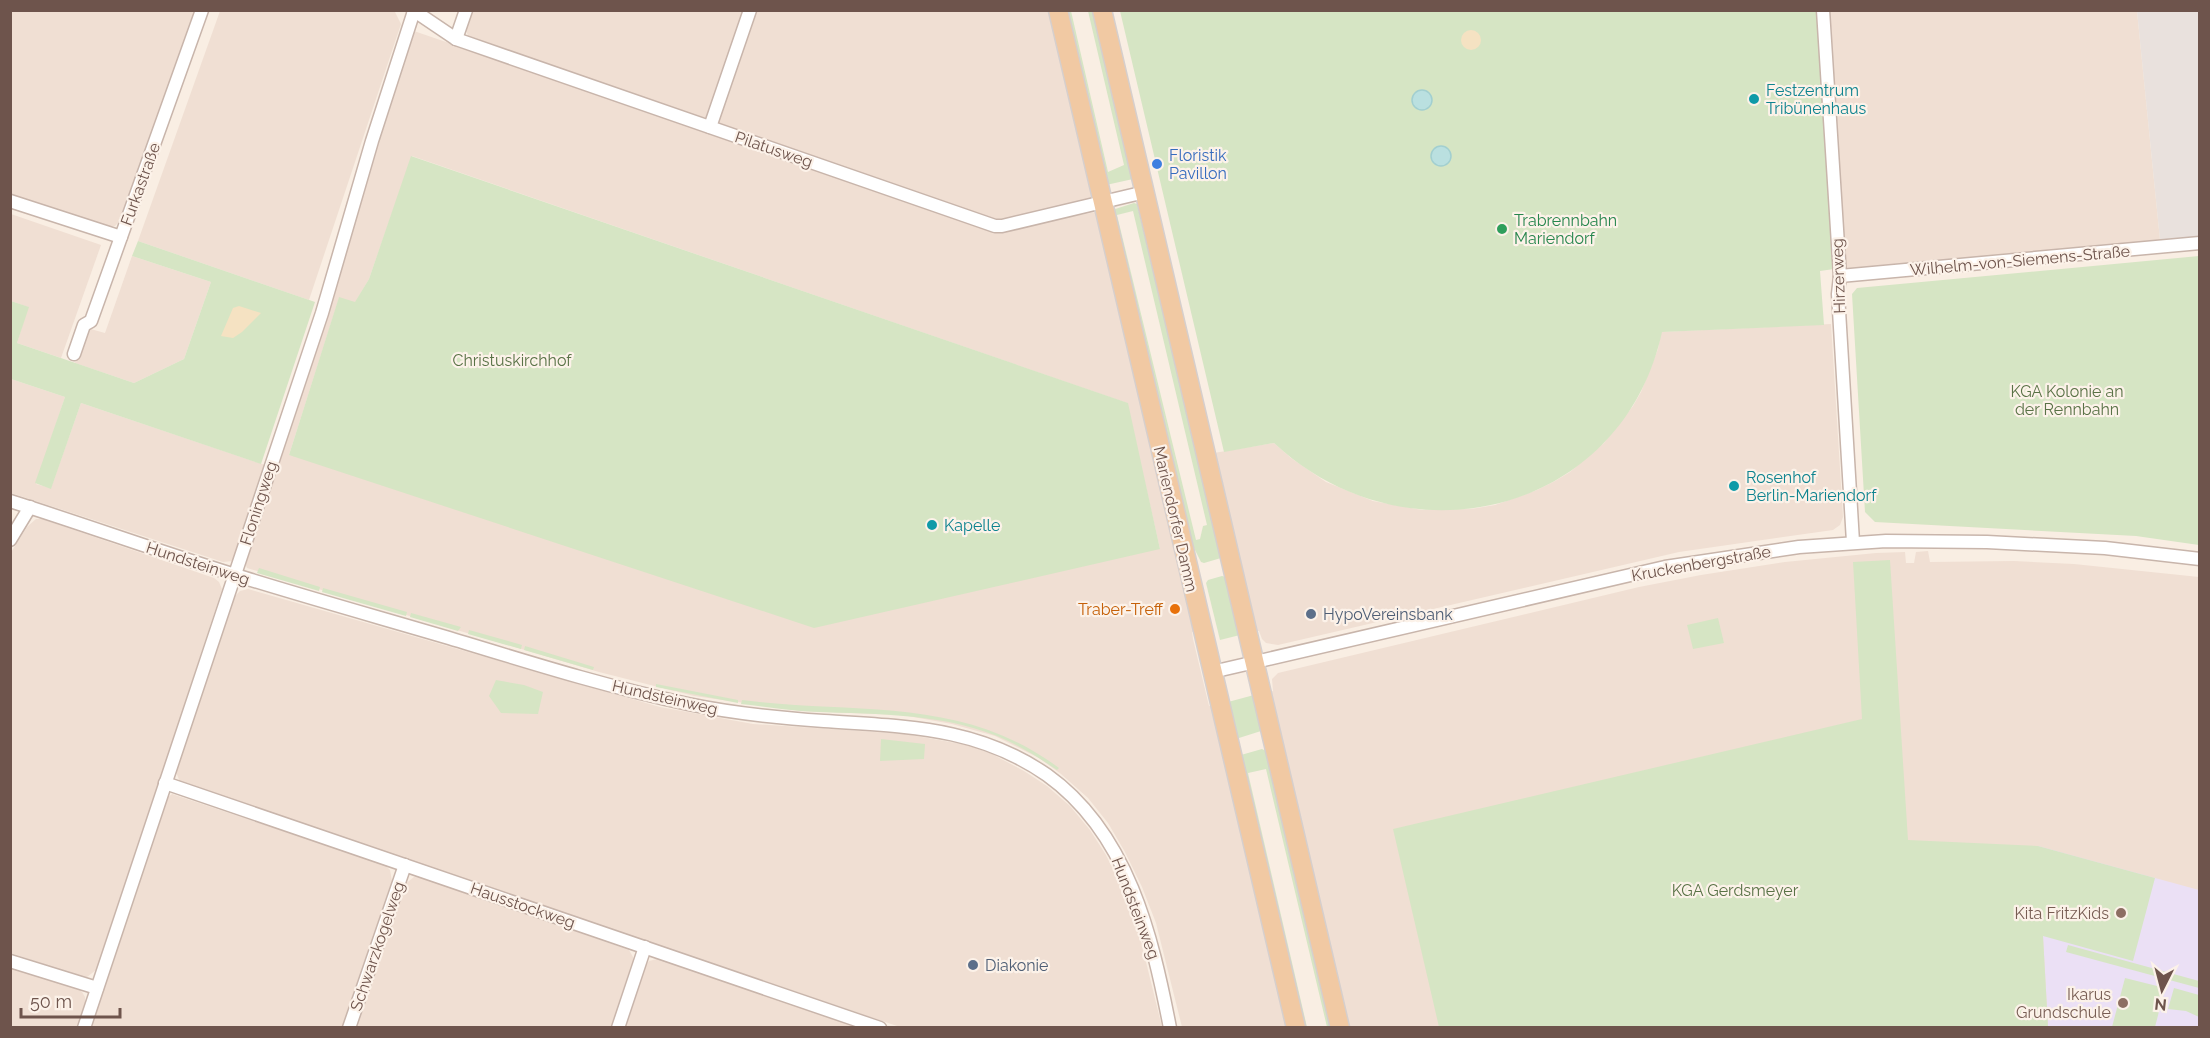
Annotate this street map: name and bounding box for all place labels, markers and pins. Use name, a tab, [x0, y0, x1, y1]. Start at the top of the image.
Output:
place label: Festzentrum Tribünenhaus	[1766, 81, 1866, 118]
marker: Festzentrum Tribünenhaus	[1747, 92, 1761, 106]
place label: Floristik Pavillon	[1169, 146, 1227, 183]
marker: Floristik Pavillon	[1150, 157, 1164, 171]
place label: Trabrennbahn Mariendorf	[1514, 211, 1617, 248]
marker: Trabrennbahn Mariendorf	[1495, 222, 1509, 236]
place label: Rosenhof Berlin-Mariendorf	[1746, 468, 1877, 505]
marker: Rosenhof Berlin-Mariendorf	[1727, 479, 1741, 493]
place label: Kapelle	[944, 516, 1000, 535]
marker: Kapelle	[925, 518, 939, 532]
place label: Traber-Treff	[1078, 600, 1164, 619]
marker: Traber-Treff	[1168, 602, 1182, 616]
place label: HypoVereinsbank	[1323, 605, 1453, 624]
marker: HypoVereinsbank	[1304, 607, 1318, 621]
place label: Kita FritzKids	[2014, 904, 2109, 923]
marker: Kita FritzKids	[2114, 906, 2128, 920]
place label: Diakonie	[985, 956, 1048, 975]
marker: Diakonie	[966, 958, 980, 972]
place label: Ikarus Grundschule	[2016, 985, 2111, 1022]
marker: Ikarus Grundschule	[2116, 996, 2130, 1010]

